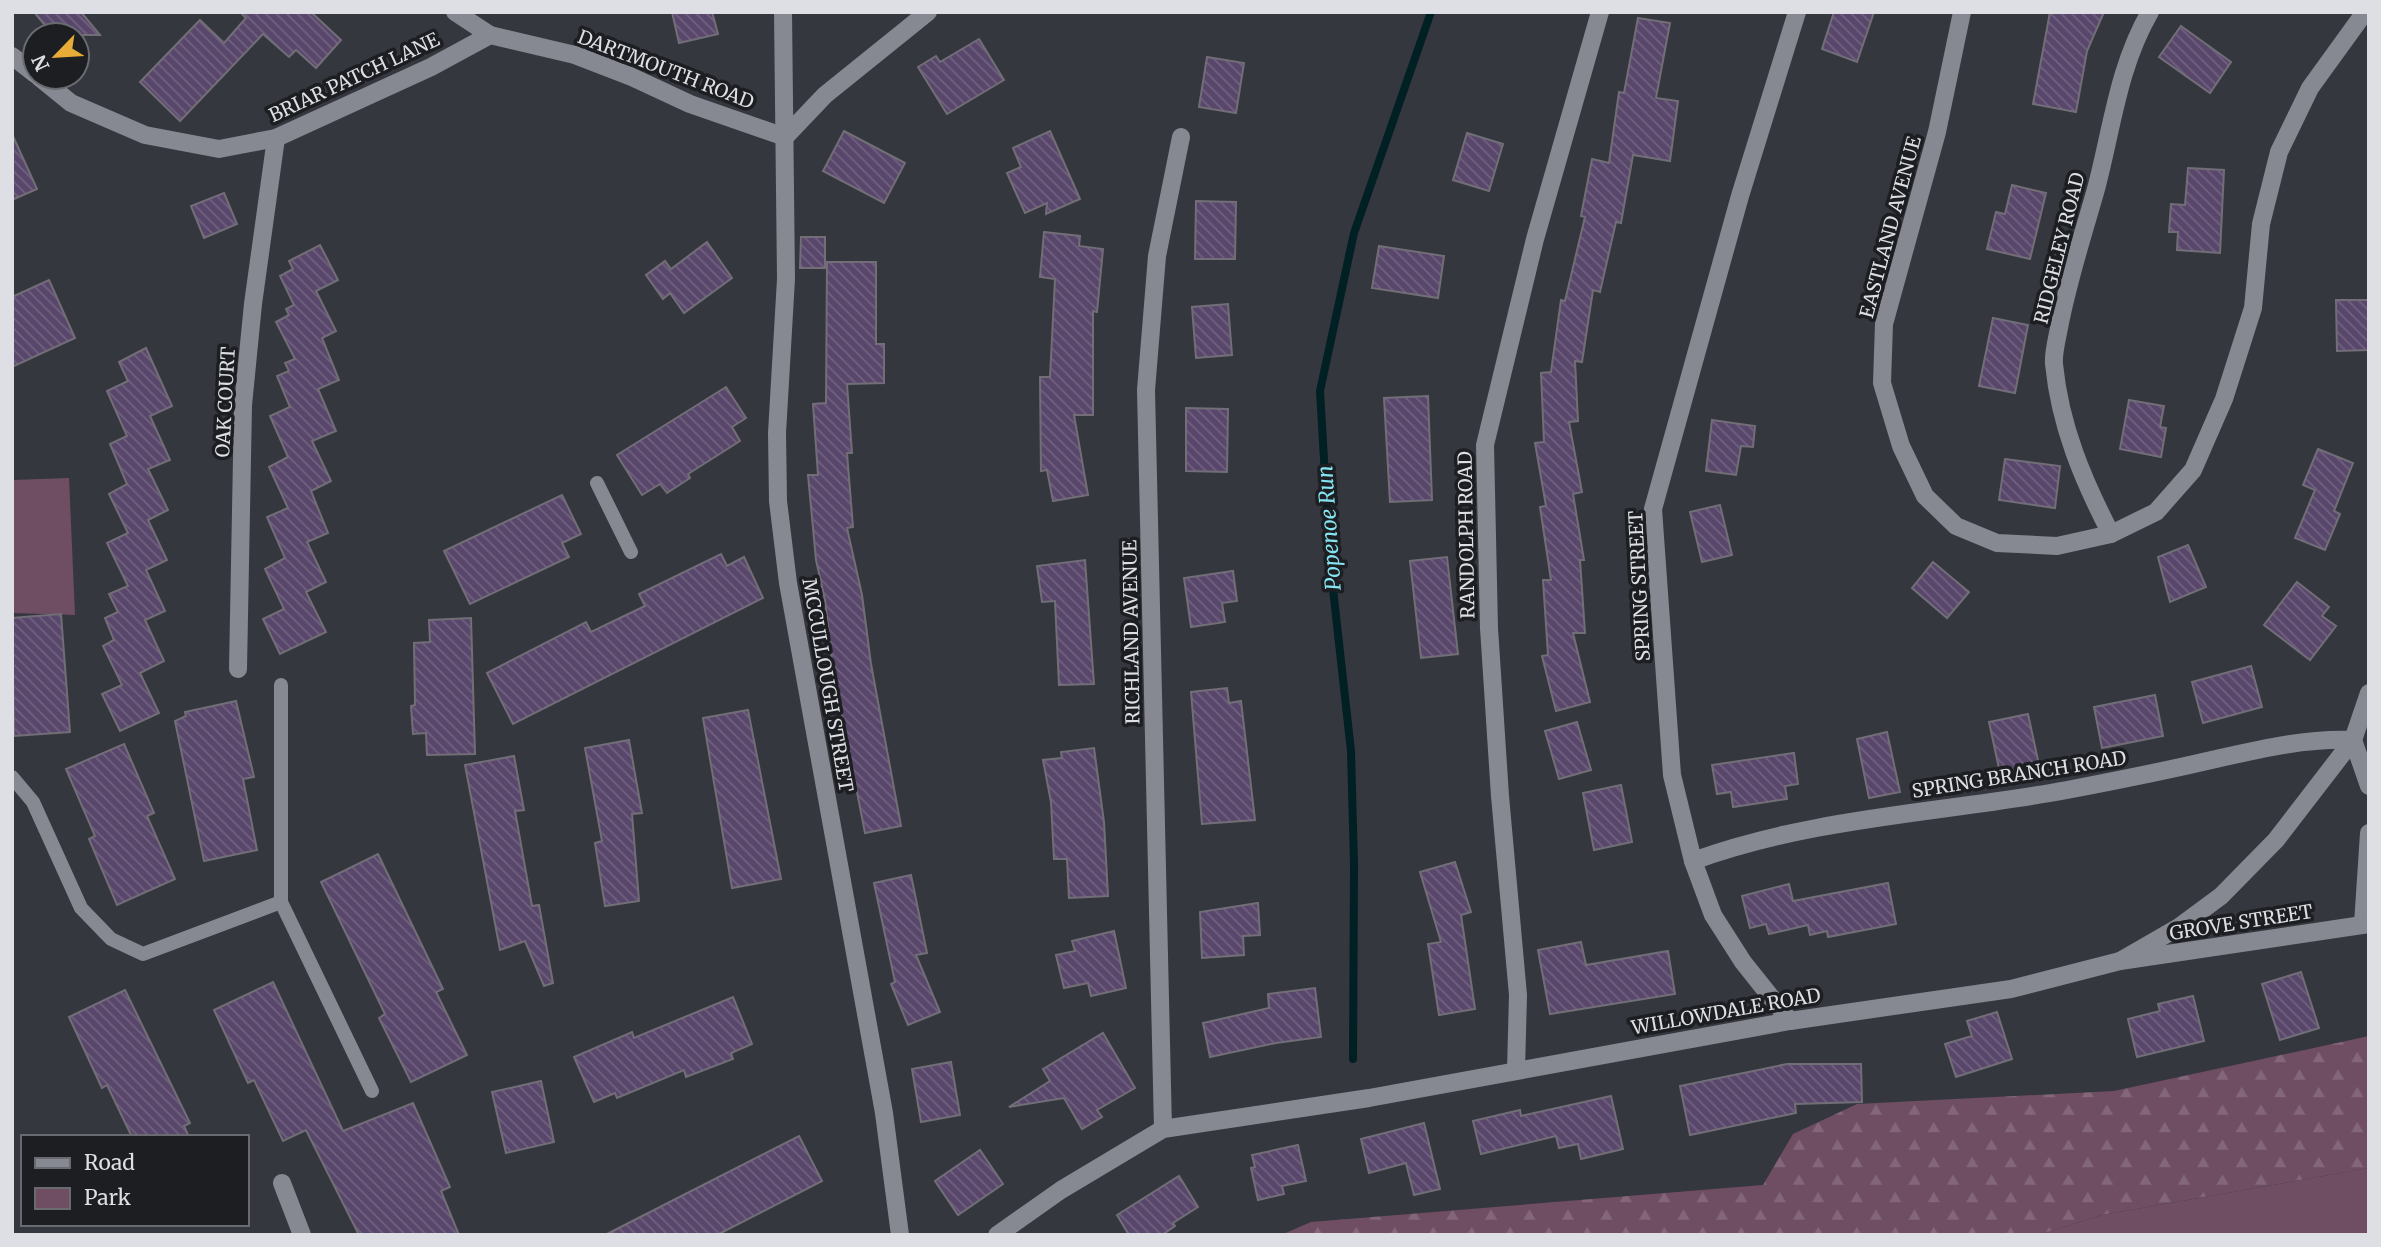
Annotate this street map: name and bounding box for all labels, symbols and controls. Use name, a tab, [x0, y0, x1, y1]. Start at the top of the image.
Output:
north arrow	[21, 21, 91, 91]
street label: DARTMOUTH ROAD	[574, 24, 758, 114]
street label: BRIAR PATCH LANE	[265, 27, 443, 127]
text: N	[27, 51, 55, 75]
street label: EASTLAND AVENUE	[1854, 133, 1926, 321]
street label: RIDGELEY ROAD	[2029, 170, 2089, 326]
street label: OAK COURT	[210, 346, 240, 458]
street label: RANDOLPH ROAD	[1453, 451, 1479, 619]
water label: Popenoe Run	[1311, 465, 1347, 591]
street label: SPRING STREET	[1623, 510, 1655, 662]
street label: RICHLAND AVENUE	[1117, 539, 1145, 725]
street label: MCCULLOUGH STREET	[797, 576, 859, 794]
street label: SPRING BRANCH ROAD	[1910, 745, 2128, 803]
street label: GROVE STREET	[2168, 899, 2314, 945]
street label: WILLOWDALE ROAD	[1629, 983, 1822, 1040]
legend	[21, 1135, 248, 1226]
text: Road	[84, 1149, 135, 1176]
text: Park	[84, 1184, 131, 1211]

